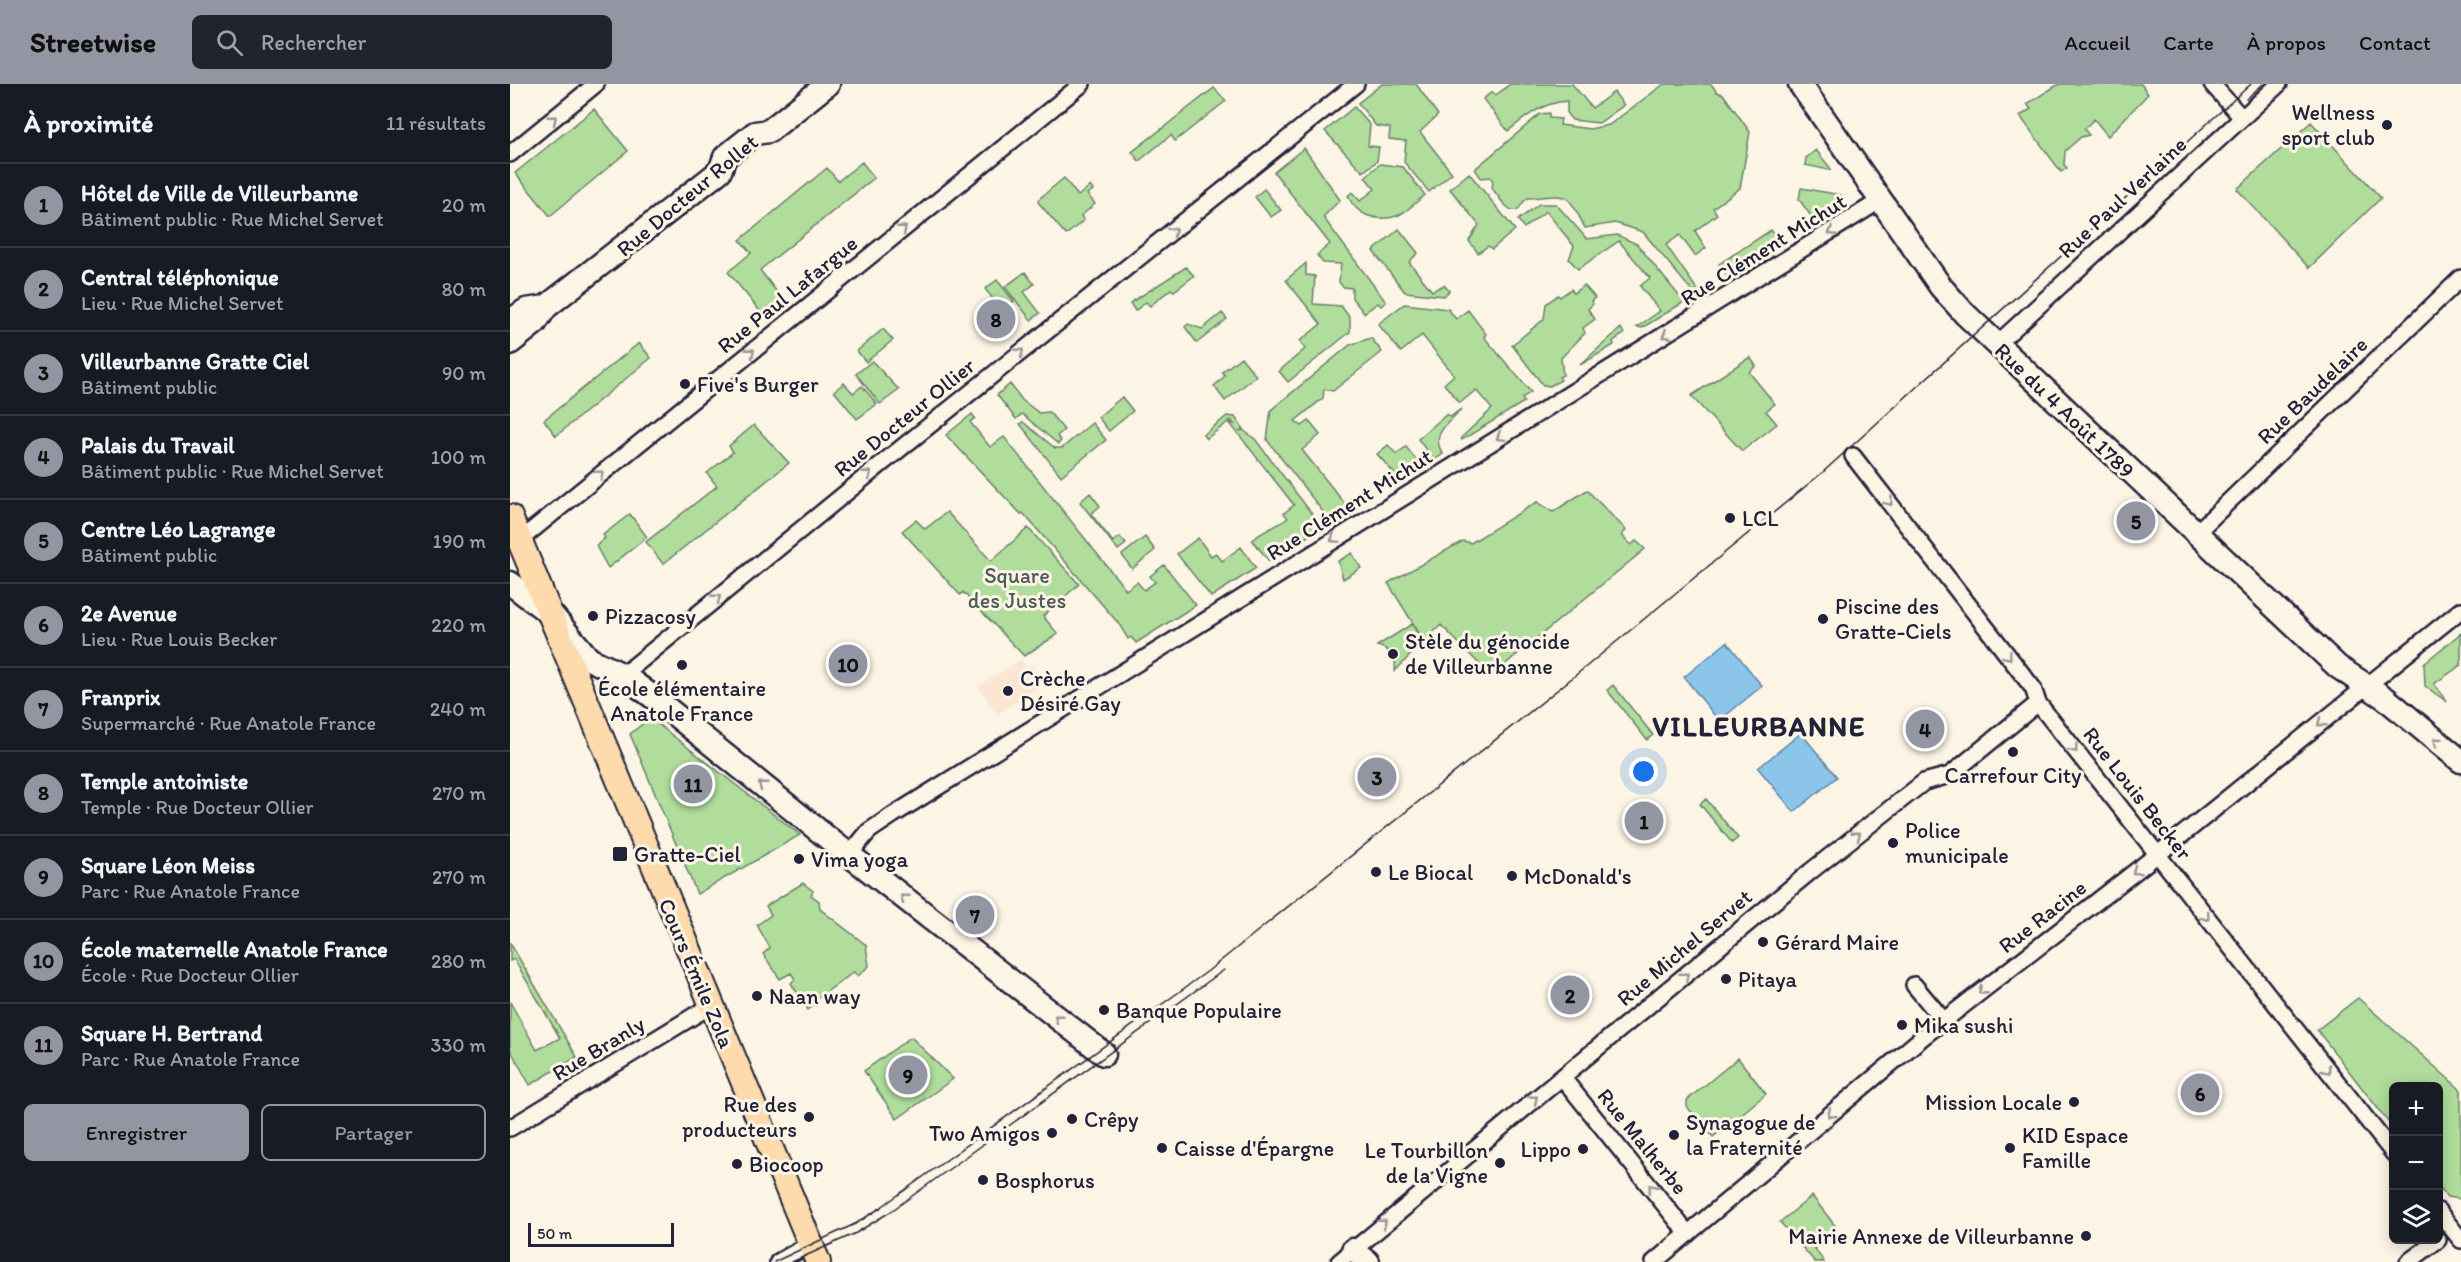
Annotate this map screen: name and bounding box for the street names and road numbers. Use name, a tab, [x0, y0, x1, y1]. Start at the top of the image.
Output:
street label: Rue Docteur Rollet	[611, 128, 764, 262]
street label: Rue Paul Verlaine	[2052, 131, 2192, 264]
street label: Rue Clément Michut	[1675, 187, 1851, 311]
street label: Rue Paul Lafargue	[712, 230, 863, 359]
street label: Rue Baudelaire	[2251, 331, 2373, 450]
street label: Rue du 4 Août 1789	[1989, 337, 2140, 484]
street label: Rue Docteur Ollier	[828, 352, 981, 483]
street label: Rue Clément Michut	[1261, 442, 1437, 566]
street label: Rue Louis Becker	[2077, 721, 2198, 865]
street label: Rue Racine	[1993, 874, 2092, 959]
street label: Rue Michel Servet	[1611, 883, 1757, 1012]
street label: Cours Émile Zola	[653, 894, 740, 1053]
street label: Rue Branly	[547, 1010, 650, 1087]
street label: Rue Malherbe	[1592, 1083, 1694, 1200]

